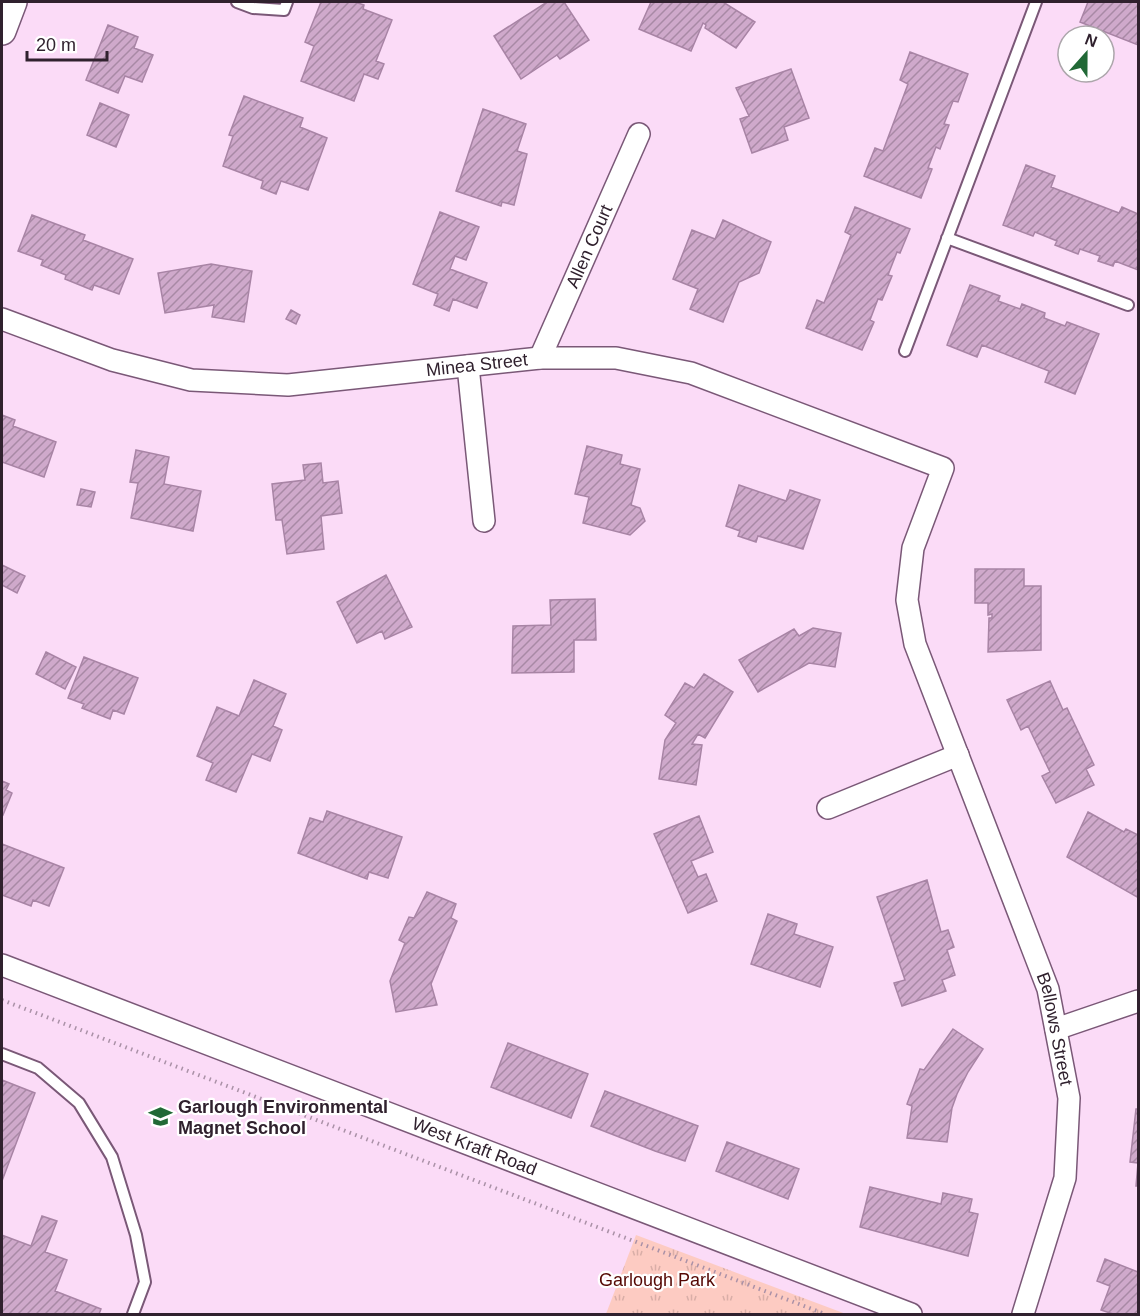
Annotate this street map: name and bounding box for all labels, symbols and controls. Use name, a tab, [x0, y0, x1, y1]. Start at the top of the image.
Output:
scale bar	[27, 24, 106, 62]
north arrow	[1056, 24, 1116, 84]
text: N	[1083, 30, 1100, 50]
text: 20 m	[36, 35, 76, 55]
street label: Allen Court	[562, 202, 616, 291]
street label: Minea Street	[425, 349, 529, 380]
street label: Bellows Street	[1033, 969, 1076, 1087]
place label: Garlough Environmental Magnet School	[178, 1097, 388, 1138]
school or university icon: Garlough Environmental Magnet School	[147, 1104, 173, 1130]
street label: West Kraft Road	[409, 1113, 540, 1179]
park label: Garlough Park	[599, 1270, 716, 1290]

